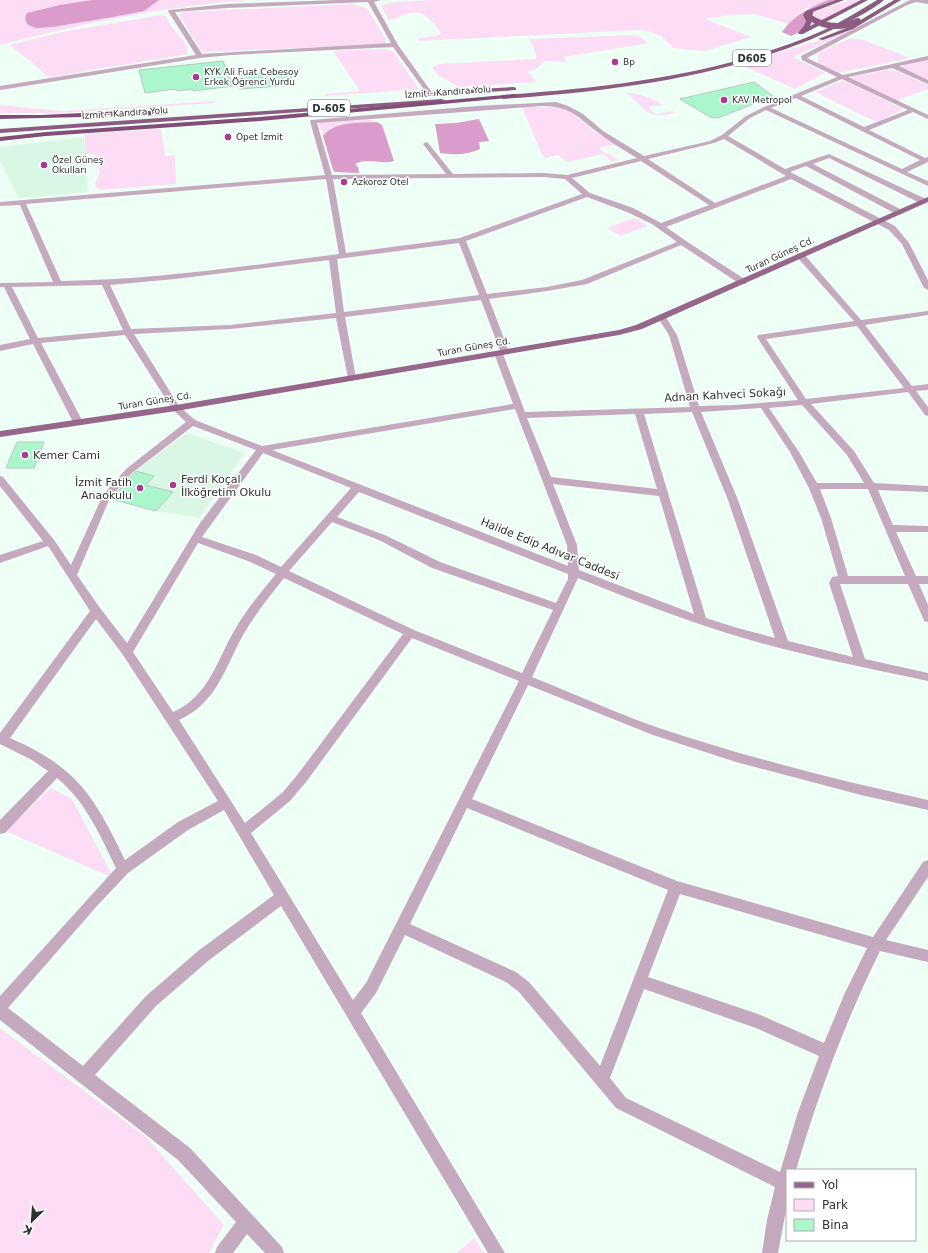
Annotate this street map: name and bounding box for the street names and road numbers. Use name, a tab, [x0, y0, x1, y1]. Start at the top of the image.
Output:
road number: D605	[733, 50, 771, 66]
street label: İzmit - Kandıra Yolu	[405, 84, 491, 100]
road number: D-605	[308, 100, 350, 116]
street label: İzmit - Kandıra Yolu	[82, 105, 168, 121]
street label: Turan Güneş Cd.	[743, 235, 816, 276]
street label: Turan Güneş Cd.	[436, 336, 511, 359]
street label: Adnan Kahveci Sokağı	[664, 385, 786, 405]
street label: Turan Güneş Cd.	[117, 390, 192, 412]
street label: Halide Edip Adıvar Caddesi	[479, 515, 621, 583]

